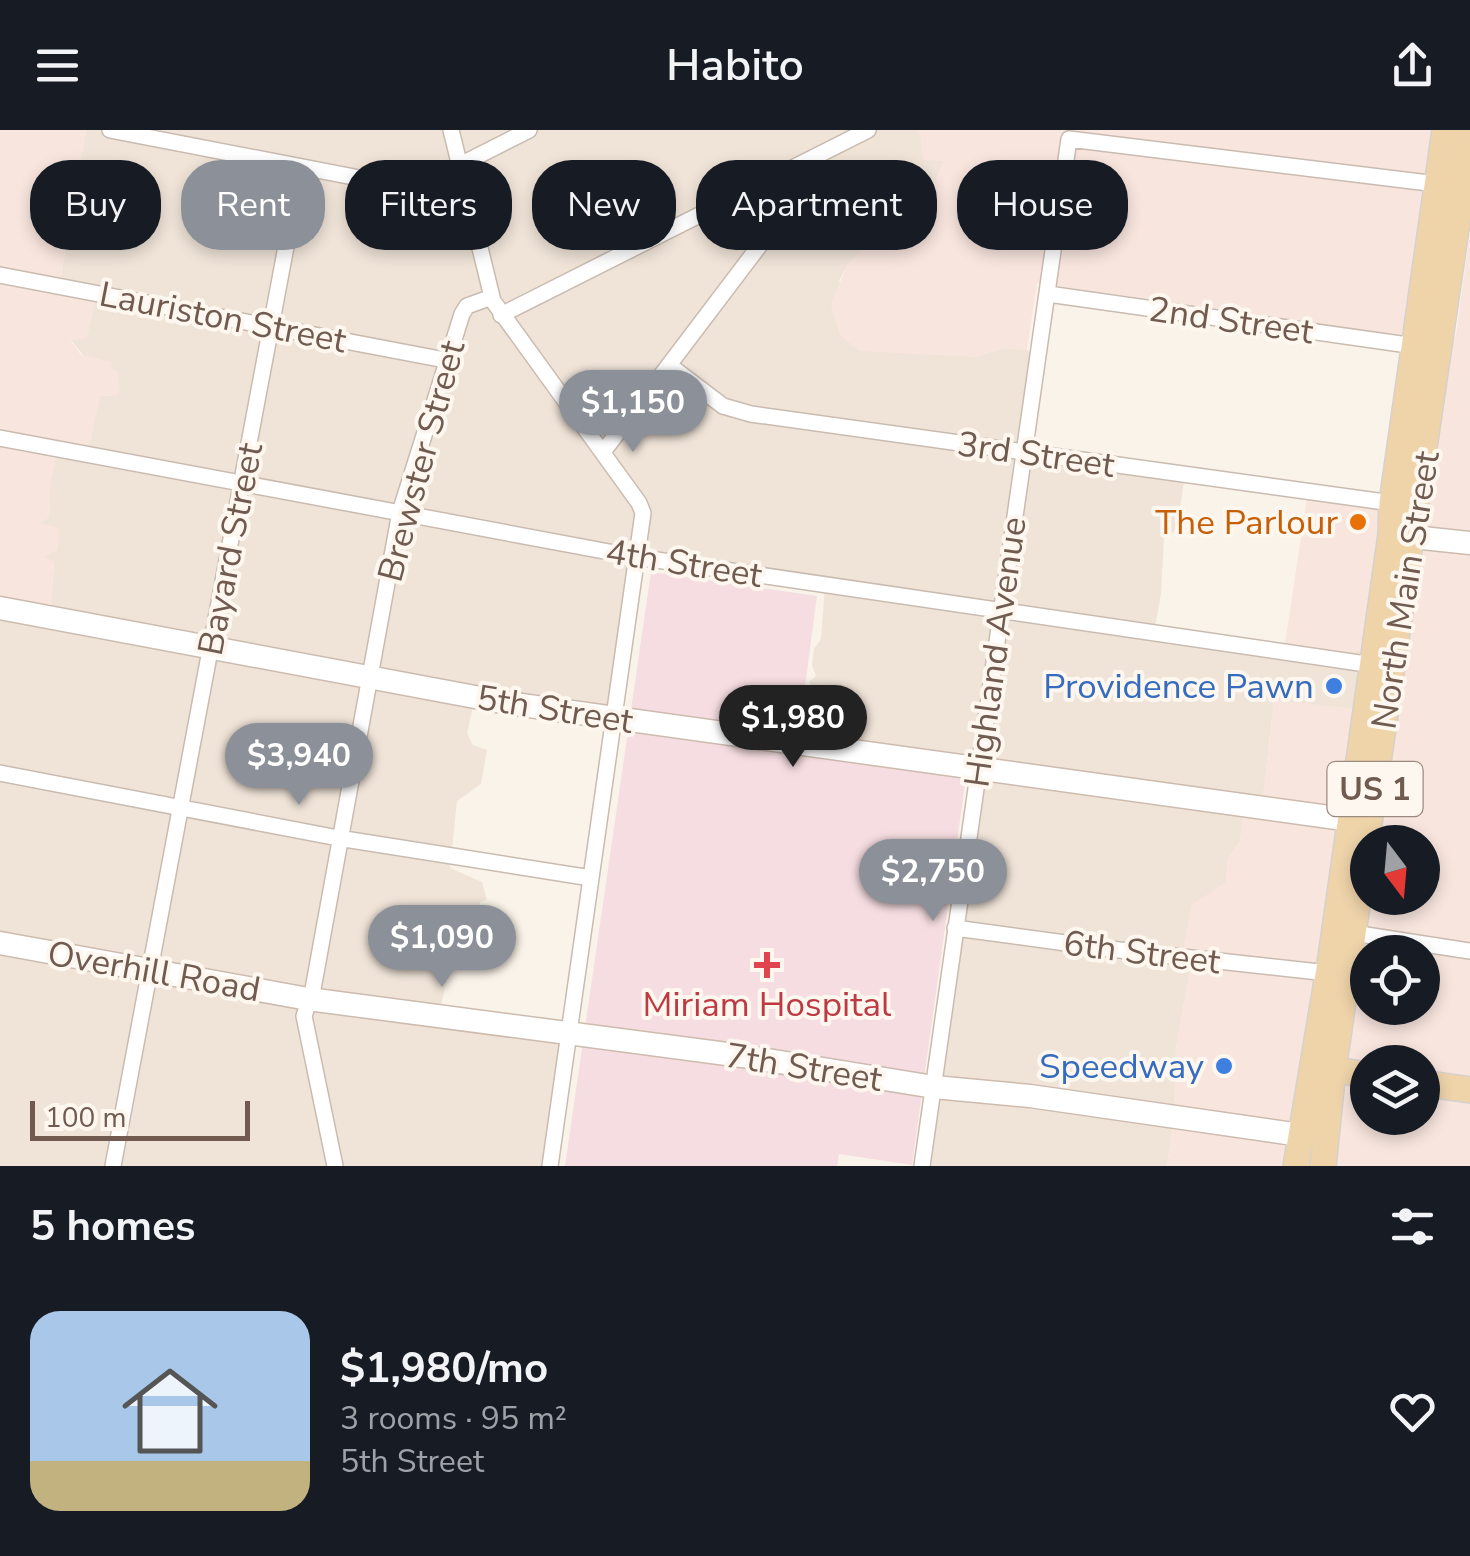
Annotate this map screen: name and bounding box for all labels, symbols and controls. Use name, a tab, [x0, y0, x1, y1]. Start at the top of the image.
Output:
text: Habito	[666, 35, 804, 96]
icon: menu	[30, 38, 85, 93]
icon: share	[1385, 38, 1440, 93]
chip: Buy	[30, 160, 161, 250]
chip: Rent	[181, 160, 325, 250]
chip: Filters	[345, 160, 512, 250]
chip: New	[532, 160, 676, 250]
chip: Apartment	[696, 160, 937, 250]
chip: House	[957, 160, 1128, 250]
street label: Lauriston Street	[96, 271, 351, 365]
street label: 2nd Street	[1146, 286, 1317, 355]
street label: Brewster Street	[367, 335, 476, 587]
pin: $1,150	[552, 370, 714, 455]
text: $1,150	[581, 381, 685, 424]
street label: 3rd Street	[954, 420, 1118, 489]
street label: Bayard Street	[187, 438, 274, 659]
street label: North Main Street	[1360, 447, 1451, 732]
place label: The Parlour	[1155, 499, 1338, 546]
marker: The Parlour	[1347, 511, 1369, 533]
street label: Highland Avenue	[953, 514, 1038, 790]
street label: 4th Street	[602, 528, 766, 599]
place label: Providence Pawn	[1043, 663, 1314, 710]
street label: 5th Street	[473, 674, 637, 745]
marker: Providence Pawn	[1323, 675, 1345, 697]
pin: $1,980	[712, 685, 874, 770]
text: $1,980	[741, 696, 845, 739]
pin: $3,940	[218, 723, 380, 808]
text: $3,940	[247, 734, 351, 777]
road number: US 1	[1328, 762, 1422, 816]
north arrow	[1350, 825, 1440, 915]
map controls	[1350, 825, 1440, 1135]
pin: $2,750	[852, 839, 1014, 924]
text: $2,750	[881, 850, 985, 893]
pin: $1,090	[361, 905, 523, 990]
text: $1,090	[390, 916, 494, 959]
street label: 6th Street	[1061, 920, 1224, 986]
street label: Overhill Road	[44, 930, 264, 1013]
button: locate	[1350, 935, 1440, 1025]
marker: Miriam Hospital	[754, 952, 780, 978]
place label: Miriam Hospital	[643, 981, 892, 1028]
street label: 7th Street	[722, 1032, 886, 1103]
place label: Speedway	[1039, 1043, 1204, 1090]
button: layers	[1350, 1045, 1440, 1135]
marker: Speedway	[1213, 1055, 1235, 1077]
scale bar	[30, 1096, 250, 1140]
text: 100 m	[45, 1099, 127, 1137]
text: 5 homes	[30, 1198, 195, 1255]
icon: filters	[1385, 1199, 1440, 1254]
text: $1,980/mo	[340, 1340, 548, 1397]
icon: home	[110, 1351, 230, 1471]
icon: heart	[1385, 1384, 1440, 1439]
text: 3 rooms · 95 m²	[340, 1397, 567, 1440]
text: 5th Street	[340, 1440, 484, 1483]

